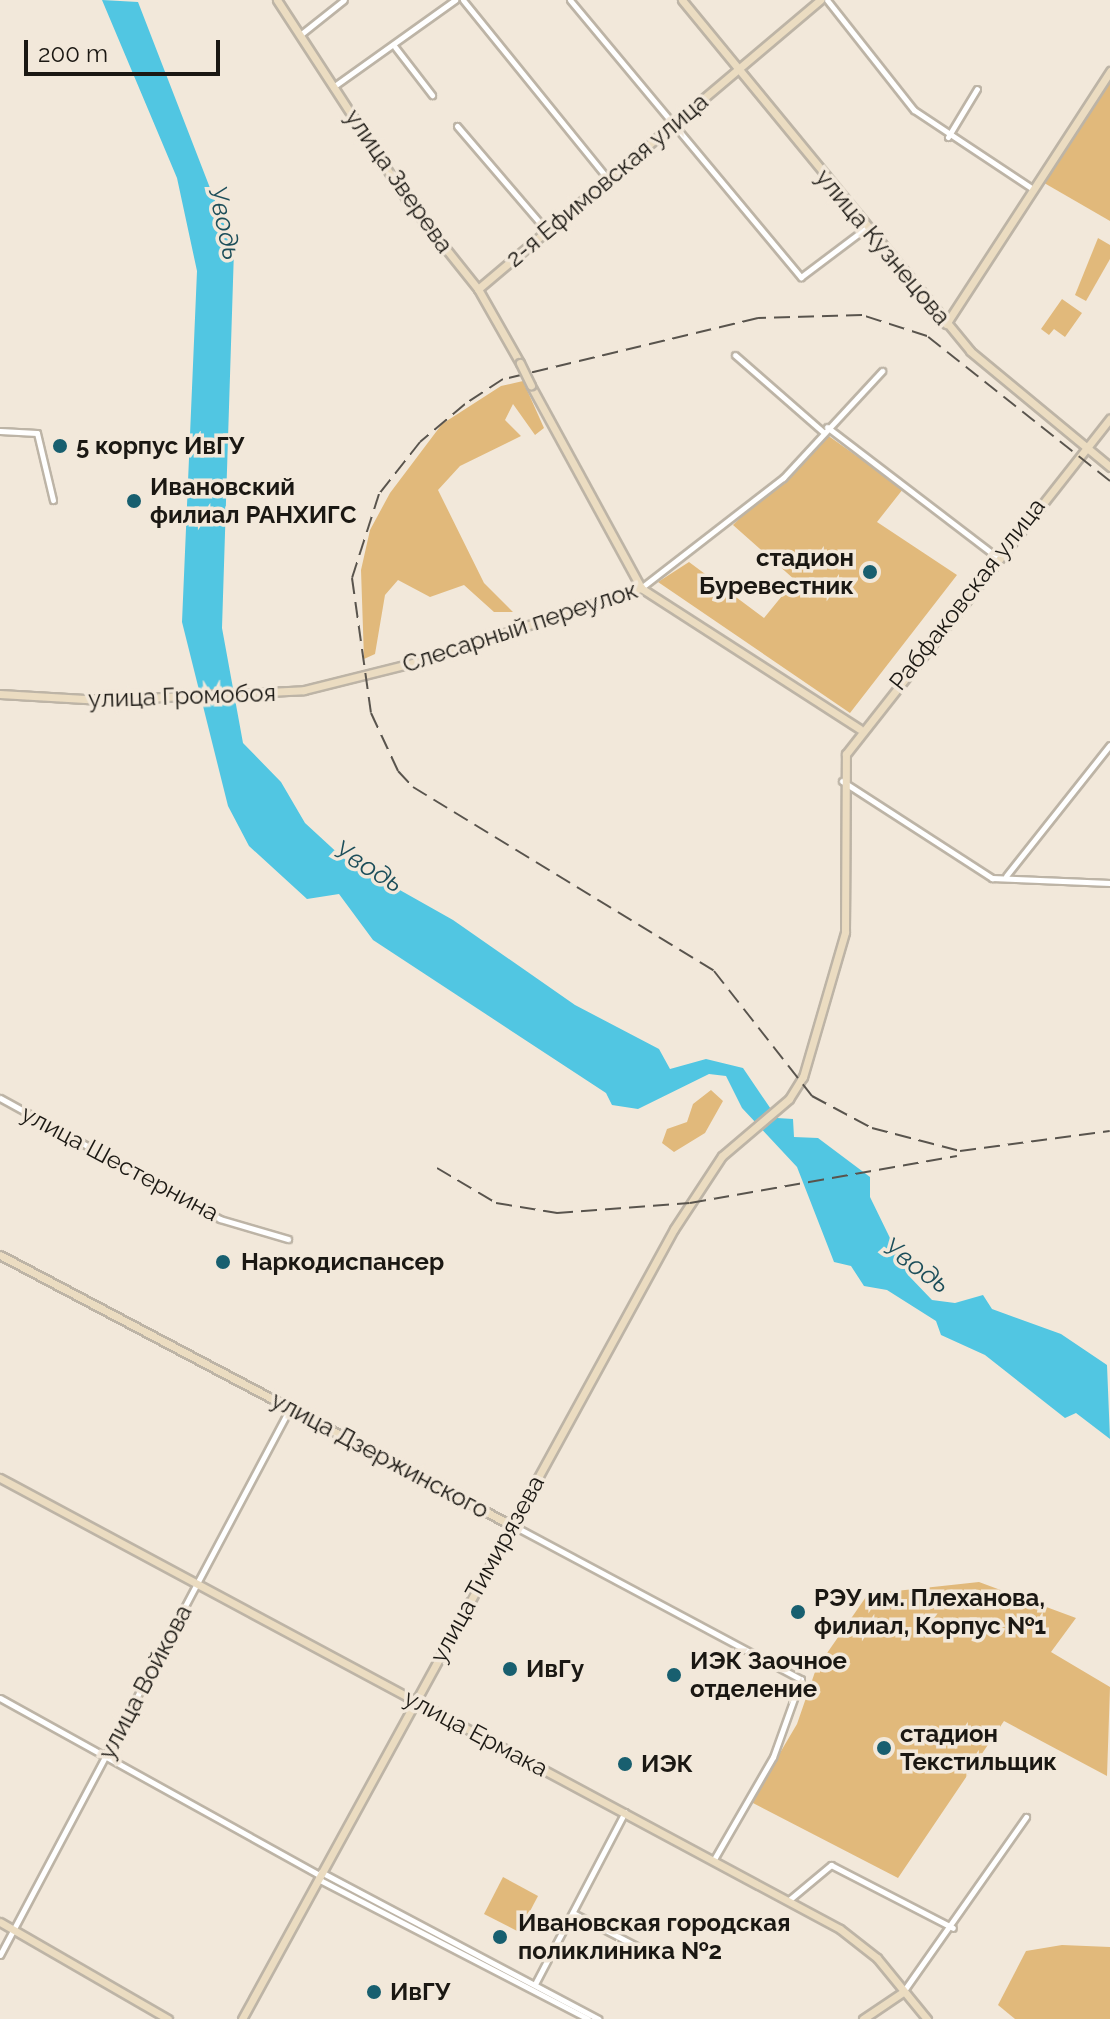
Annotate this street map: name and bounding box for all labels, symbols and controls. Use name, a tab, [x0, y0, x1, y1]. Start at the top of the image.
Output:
scale bar	[28, 24, 224, 74]
text: 200 m	[38, 39, 108, 68]
street label: 2-я Ефимовская улица	[500, 87, 714, 273]
street label: улица Зверева	[339, 104, 459, 258]
street label: улица Кузнецова	[809, 163, 957, 331]
water label: Уводь	[201, 183, 247, 263]
place label: 5 корпус ИвГУ	[76, 432, 244, 460]
marker: 5 корпус ИвГУ	[51, 437, 69, 455]
place label: Ивановский филиал РАНХИГС	[150, 473, 356, 529]
marker: Ивановский филиал РАНХИГС	[125, 492, 143, 510]
street label: Рабфаковская улица	[883, 492, 1051, 696]
place label: стадион Буревестник	[699, 544, 854, 600]
marker: стадион Буревестник	[861, 563, 879, 581]
street label: Слесарный переулок	[399, 575, 641, 679]
street label: улица Громобоя	[88, 678, 276, 714]
water label: Уводь	[328, 834, 408, 900]
street label: улица Шестернина	[16, 1099, 224, 1227]
water label: Уводь	[876, 1231, 956, 1301]
place label: Наркодиспансер	[241, 1248, 444, 1276]
marker: Наркодиспансер	[212, 1251, 234, 1273]
street label: улица Дзержинского	[266, 1385, 494, 1525]
street label: улица Тимирязева	[423, 1470, 551, 1668]
place label: РЭУ им. Плеханова, филиал, Корпус №1	[814, 1584, 1046, 1640]
street label: улица Войкова	[92, 1600, 198, 1764]
marker: РЭУ им. Плеханова, филиал, Корпус №1	[789, 1603, 807, 1621]
place label: ИЭК Заочное отделение	[690, 1647, 847, 1703]
place label: ИвГу	[526, 1655, 584, 1683]
marker: ИвГу	[501, 1660, 519, 1678]
marker: ИЭК Заочное отделение	[665, 1666, 683, 1684]
street label: улица Ермака	[399, 1683, 553, 1783]
place label: стадион Текстильщик	[900, 1720, 1057, 1776]
marker: стадион Текстильщик	[875, 1739, 893, 1757]
place label: ИЭК	[641, 1750, 693, 1778]
marker: ИЭК	[616, 1755, 634, 1773]
place label: Ивановская городская поликлиника №2	[518, 1909, 790, 1965]
marker: Ивановская городская поликлиника №2	[489, 1926, 511, 1948]
place label: ИвГУ	[390, 1978, 450, 2006]
marker: ИвГУ	[365, 1983, 383, 2001]

